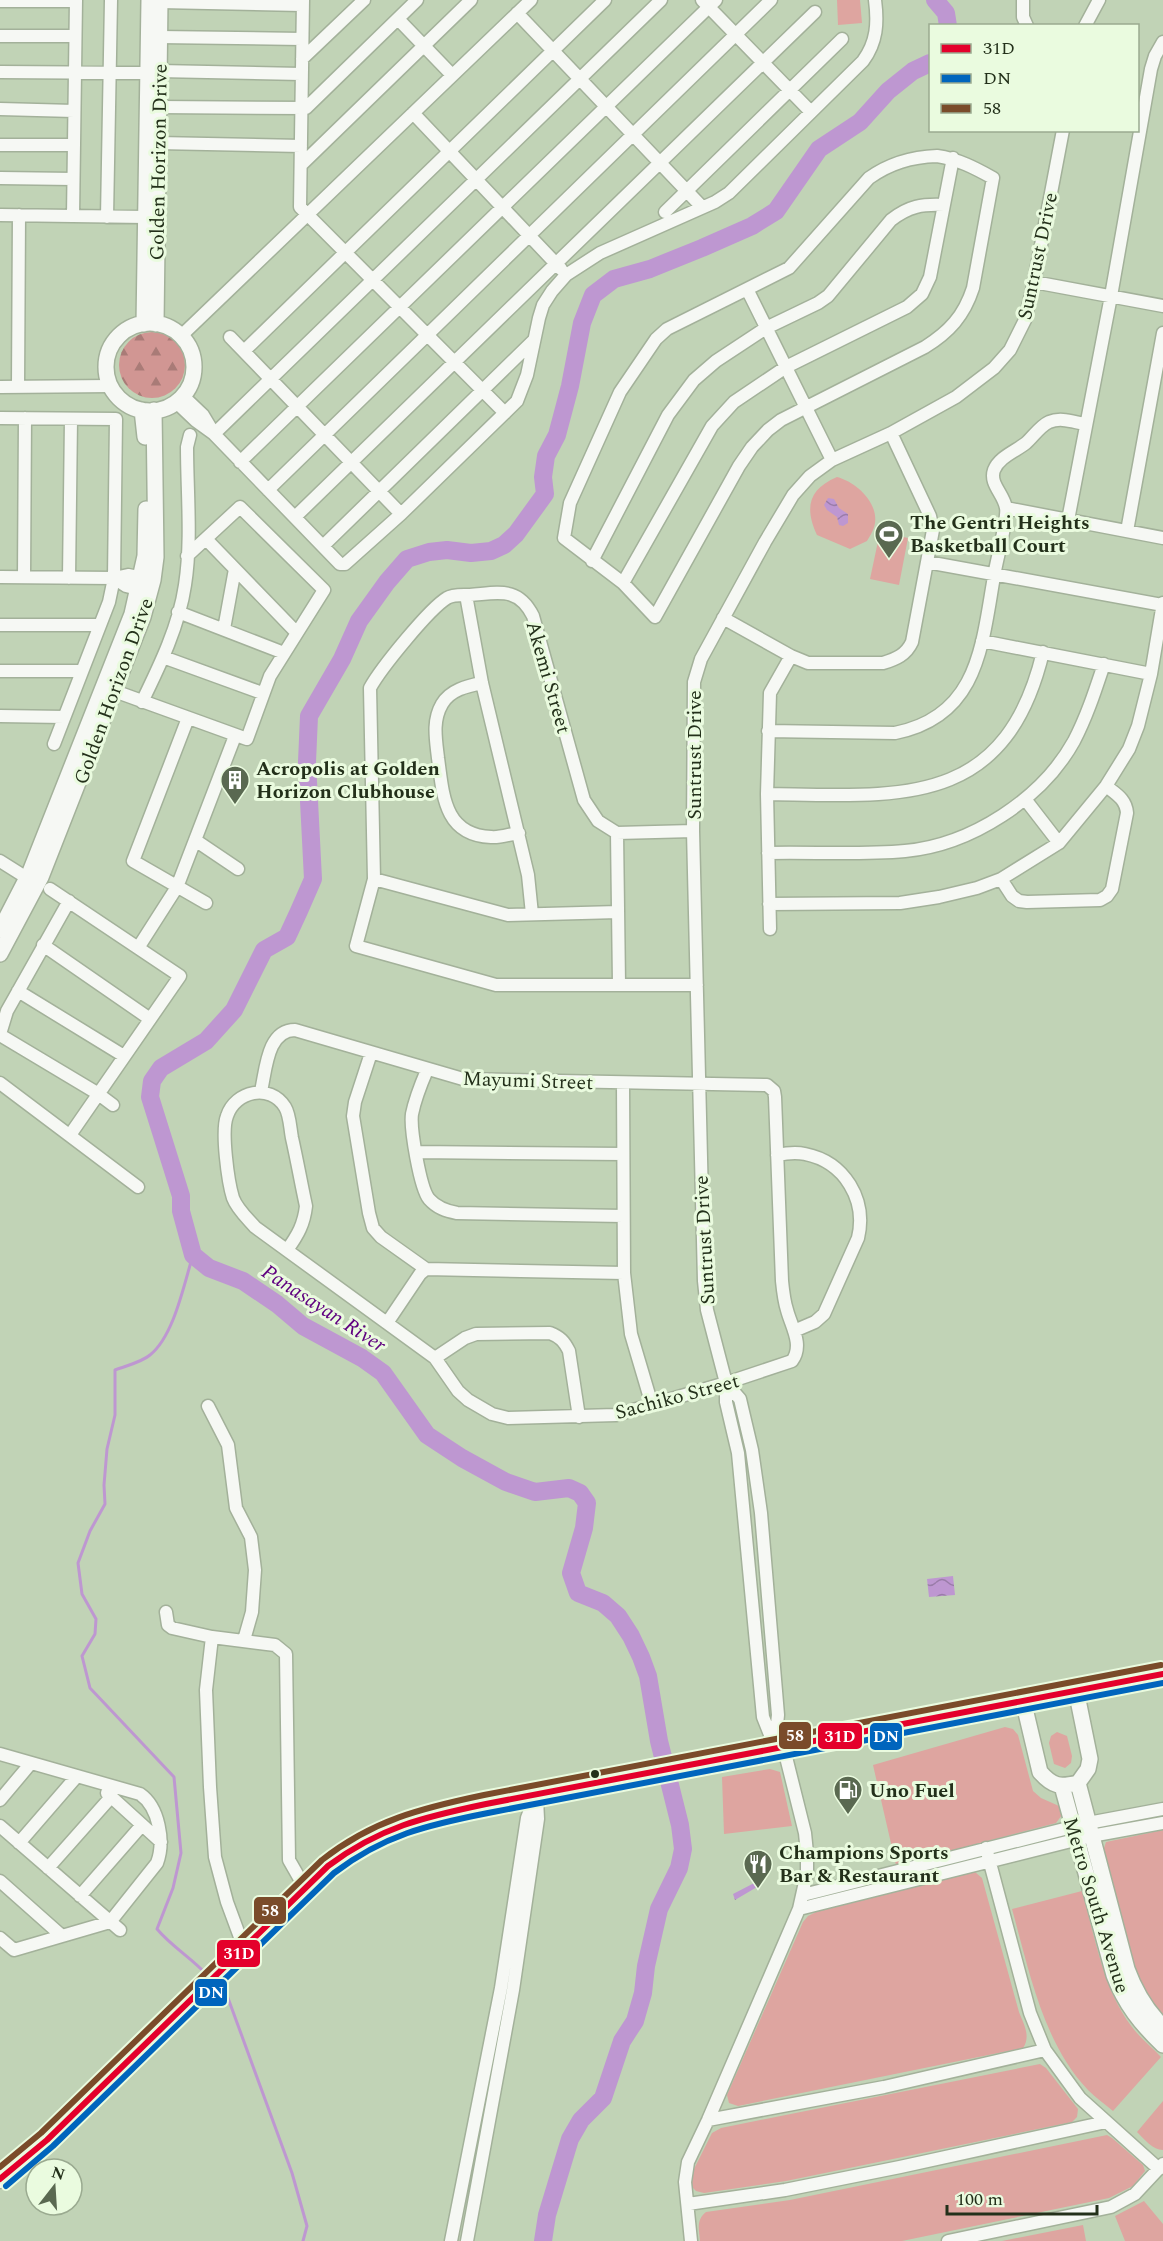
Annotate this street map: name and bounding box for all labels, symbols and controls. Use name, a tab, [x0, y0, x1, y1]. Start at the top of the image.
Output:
legend	[929, 24, 1139, 132]
text: 31D	[983, 35, 1015, 62]
street label: Golden Horizon Drive	[142, 63, 176, 261]
text: DN	[983, 65, 1011, 92]
text: 58	[983, 95, 1001, 122]
street label: Suntrust Drive	[1010, 190, 1066, 323]
place label: The Gentri Heights Basketball Court	[910, 508, 1090, 561]
sports icon: The Gentri Heights Basketball Court	[873, 518, 905, 560]
street label: Golden Horizon Drive	[66, 594, 162, 789]
street label: Akemi Street	[518, 617, 578, 737]
street label: Suntrust Drive	[680, 690, 710, 820]
place label: Acropolis at Golden Horizon Clubhouse	[256, 754, 440, 807]
building icon: Acropolis at Golden Horizon Clubhouse	[219, 764, 251, 806]
street label: Mayumi Street	[462, 1064, 594, 1098]
street label: Suntrust Drive	[687, 1175, 723, 1305]
water label: Panasayan River	[255, 1257, 393, 1362]
street label: Sachiko Street	[612, 1366, 743, 1428]
line badge: 58	[778, 1721, 812, 1750]
line badge: 31D	[817, 1722, 863, 1750]
line badge: DN	[869, 1722, 903, 1751]
text: 58	[786, 1724, 804, 1748]
text: 31D	[825, 1725, 856, 1749]
text: DN	[873, 1725, 899, 1749]
unlabelled marker	[589, 1768, 601, 1780]
fuel station icon: Uno Fuel	[832, 1774, 864, 1816]
place label: Uno Fuel	[869, 1776, 955, 1806]
street label: Metro South Avenue	[1055, 1814, 1137, 1997]
place label: Champions Sports Bar & Restaurant	[779, 1838, 949, 1891]
restaurant icon: Champions Sports Bar & Restaurant	[742, 1848, 774, 1890]
line badge: 58	[253, 1896, 287, 1925]
text: 58	[261, 1899, 279, 1923]
line badge: 31D	[216, 1939, 261, 1968]
text: 31D	[224, 1942, 255, 1966]
line badge: DN	[194, 1978, 228, 2007]
text: DN	[198, 1981, 224, 2005]
north arrow	[24, 2157, 84, 2217]
text: N	[48, 2160, 68, 2187]
scale bar	[947, 2178, 1097, 2216]
text: 100 m	[956, 2186, 1003, 2213]

